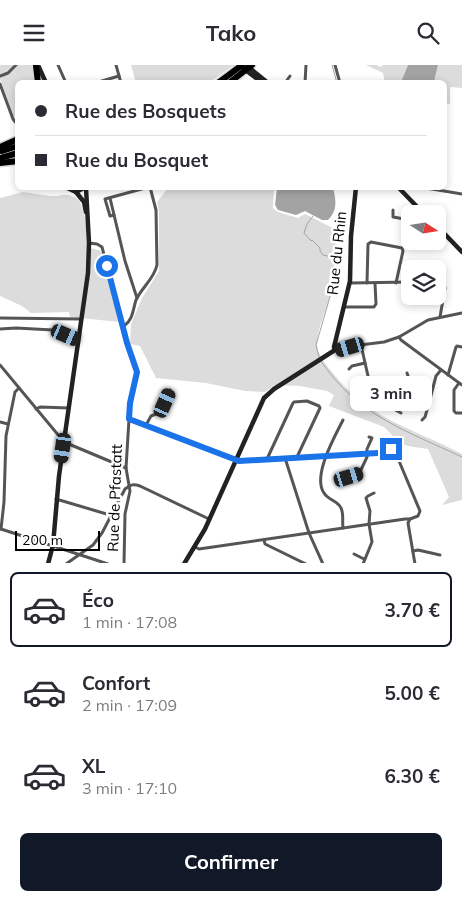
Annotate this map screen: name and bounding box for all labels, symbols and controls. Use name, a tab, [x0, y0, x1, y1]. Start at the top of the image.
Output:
icon: menu	[20, 19, 48, 47]
text: Tako	[206, 19, 256, 47]
icon: search	[414, 19, 442, 47]
text: Rue des Bosquets	[65, 99, 226, 123]
text: Rue du Bosquet	[65, 148, 208, 172]
north arrow	[401, 205, 446, 250]
map controls	[401, 205, 446, 305]
street label: Rue du Rhin	[323, 210, 350, 296]
route start	[96, 255, 118, 277]
button: layers	[401, 260, 446, 305]
car	[49, 322, 82, 348]
car	[333, 335, 366, 359]
callout: 3 min	[350, 377, 432, 411]
text: 3 min	[370, 383, 412, 403]
car	[152, 386, 177, 420]
car	[53, 432, 72, 464]
route end	[380, 438, 402, 460]
street label: Rue de Pfastatt	[103, 444, 126, 552]
car	[332, 465, 365, 489]
scale bar	[15, 528, 100, 552]
text: 200 m	[22, 531, 63, 549]
icon: car	[22, 587, 67, 632]
text: Éco	[82, 588, 114, 612]
text: 3.70 €	[384, 598, 440, 622]
text: 1 min · 17:08	[82, 612, 177, 632]
icon: car	[22, 670, 67, 715]
text: Confort	[82, 671, 150, 695]
text: 5.00 €	[384, 681, 440, 705]
text: 2 min · 17:09	[82, 695, 177, 715]
icon: car	[22, 753, 67, 798]
text: XL	[82, 754, 105, 778]
text: 6.30 €	[384, 764, 440, 788]
text: 3 min · 17:10	[82, 778, 177, 798]
button: Confirmer	[20, 833, 442, 891]

